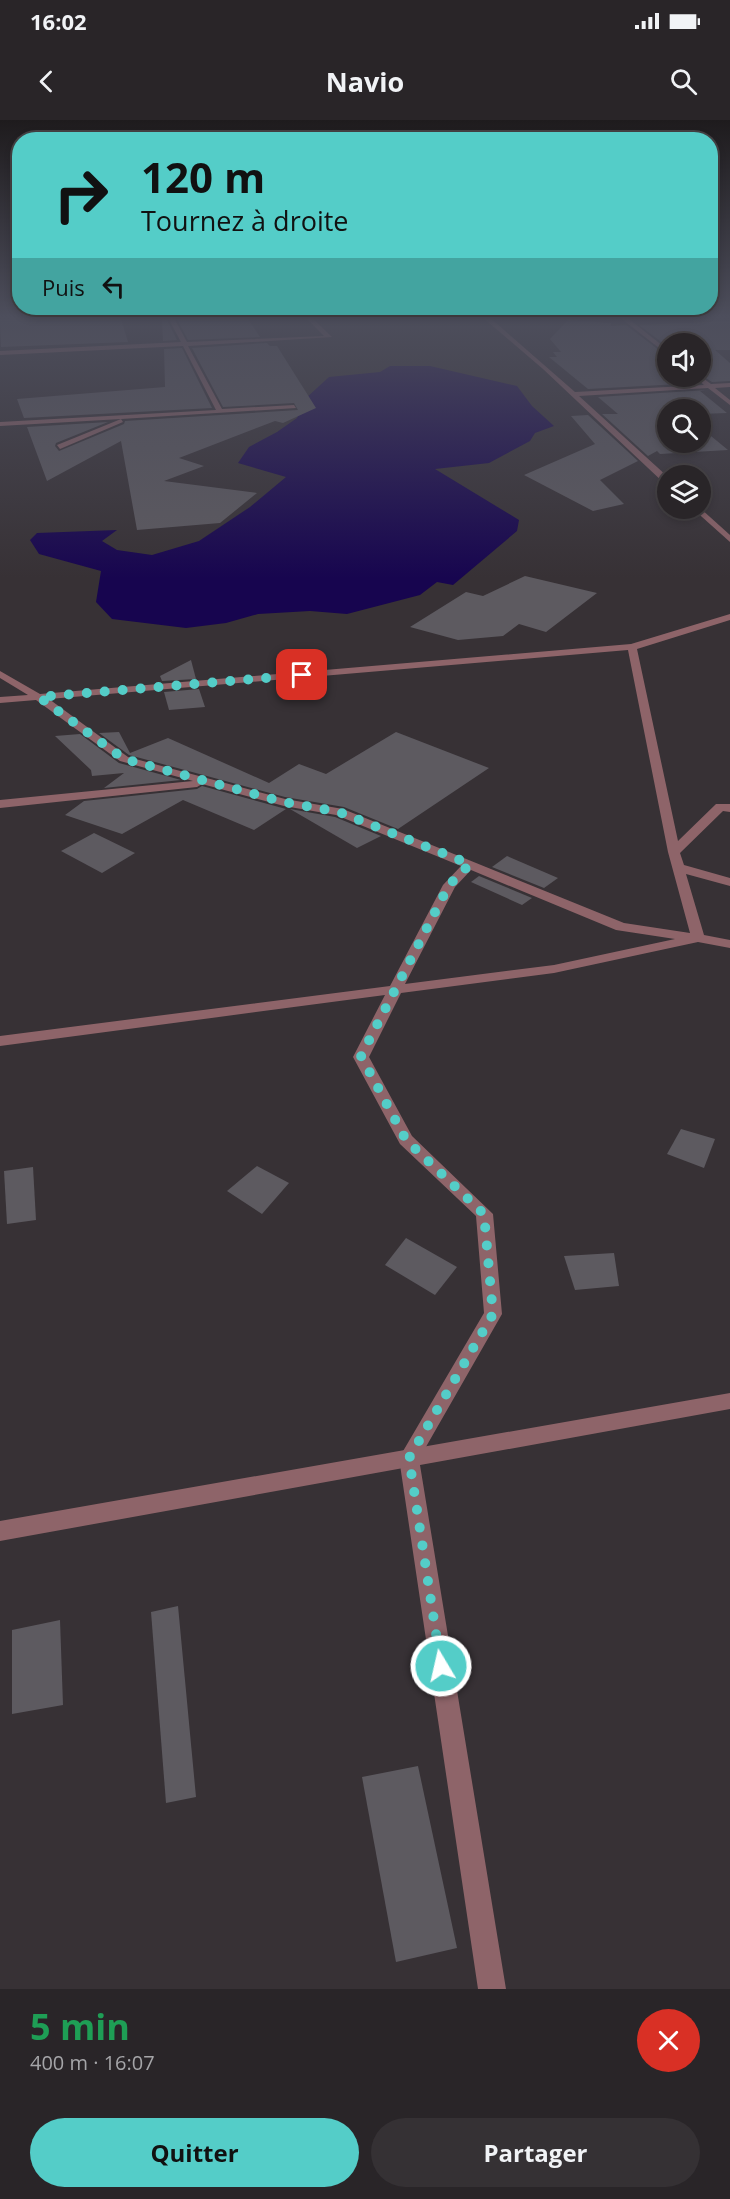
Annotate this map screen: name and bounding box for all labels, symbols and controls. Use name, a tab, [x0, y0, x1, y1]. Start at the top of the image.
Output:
text: 16:02	[30, 6, 87, 36]
text: Navio	[326, 63, 404, 100]
icon: back	[30, 65, 63, 98]
icon: search	[667, 65, 700, 98]
text: 120 m	[141, 148, 265, 205]
icon: right	[42, 156, 120, 234]
text: Tournez à droite	[141, 202, 349, 239]
icon: left	[97, 270, 130, 303]
text: Puis	[42, 272, 85, 302]
map controls	[657, 333, 711, 519]
button: sound	[657, 333, 711, 387]
button: search	[657, 399, 711, 453]
button: layers	[657, 465, 711, 519]
pin	[276, 649, 327, 700]
icon: arrive	[285, 658, 318, 691]
position arrow	[409, 1634, 473, 1698]
text: 5 min	[30, 2002, 130, 2051]
button: close	[637, 2009, 700, 2072]
text: 400 m · 16:07	[30, 2049, 155, 2076]
button: Quitter	[30, 2118, 359, 2187]
button: Partager	[371, 2118, 700, 2187]

